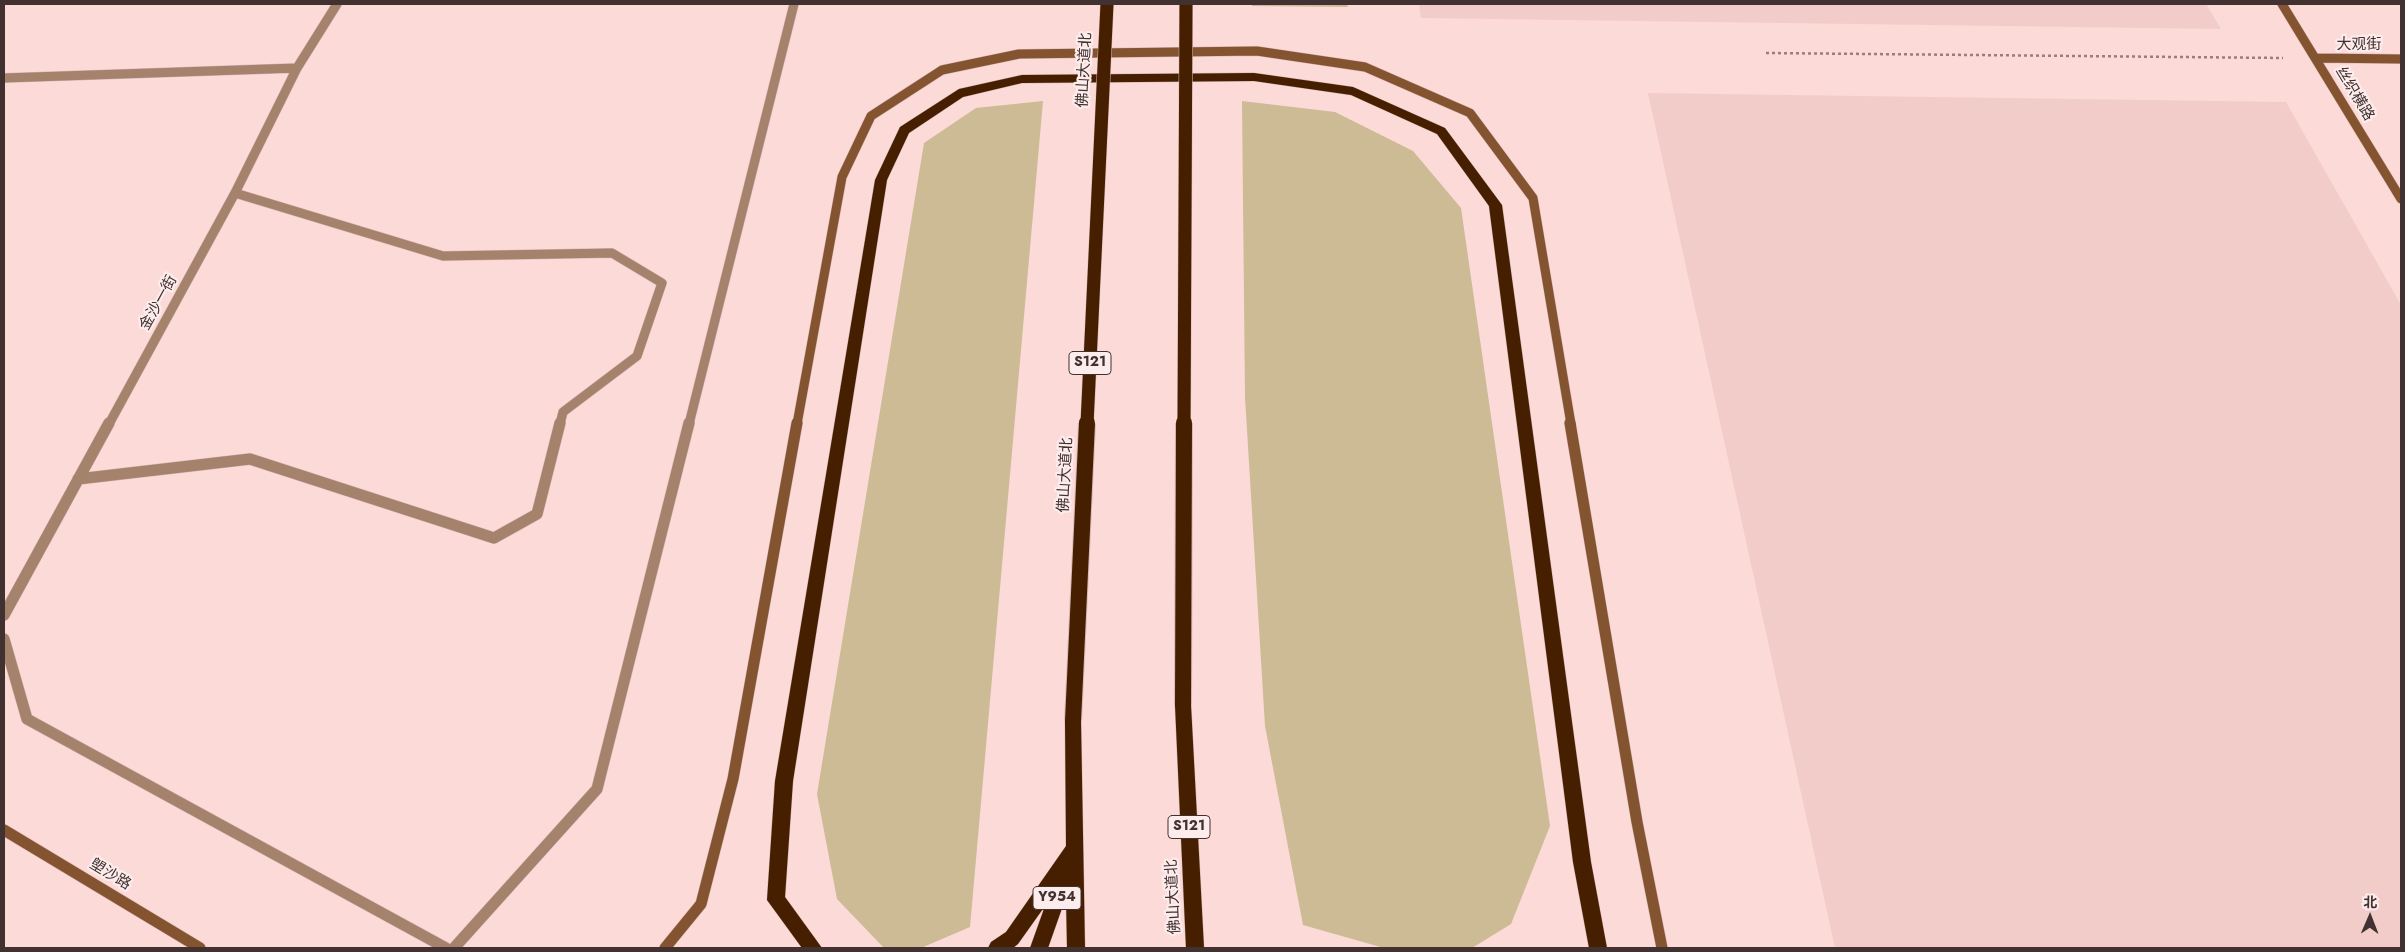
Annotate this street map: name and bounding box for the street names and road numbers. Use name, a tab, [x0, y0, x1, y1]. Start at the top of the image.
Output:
street label: 佛山大道北	[1074, 32, 1096, 108]
street label: 大观街	[2337, 36, 2381, 54]
street label: 丝织横路	[2331, 64, 2377, 124]
street label: 金沙一街	[137, 272, 181, 334]
road number: S121	[1069, 352, 1111, 374]
street label: 佛山大道北	[1055, 437, 1077, 513]
road number: S121	[1168, 816, 1210, 839]
street label: 塱沙路	[86, 856, 134, 894]
street label: 佛山大道北	[1163, 859, 1185, 935]
road number: Y954	[1033, 886, 1081, 910]

